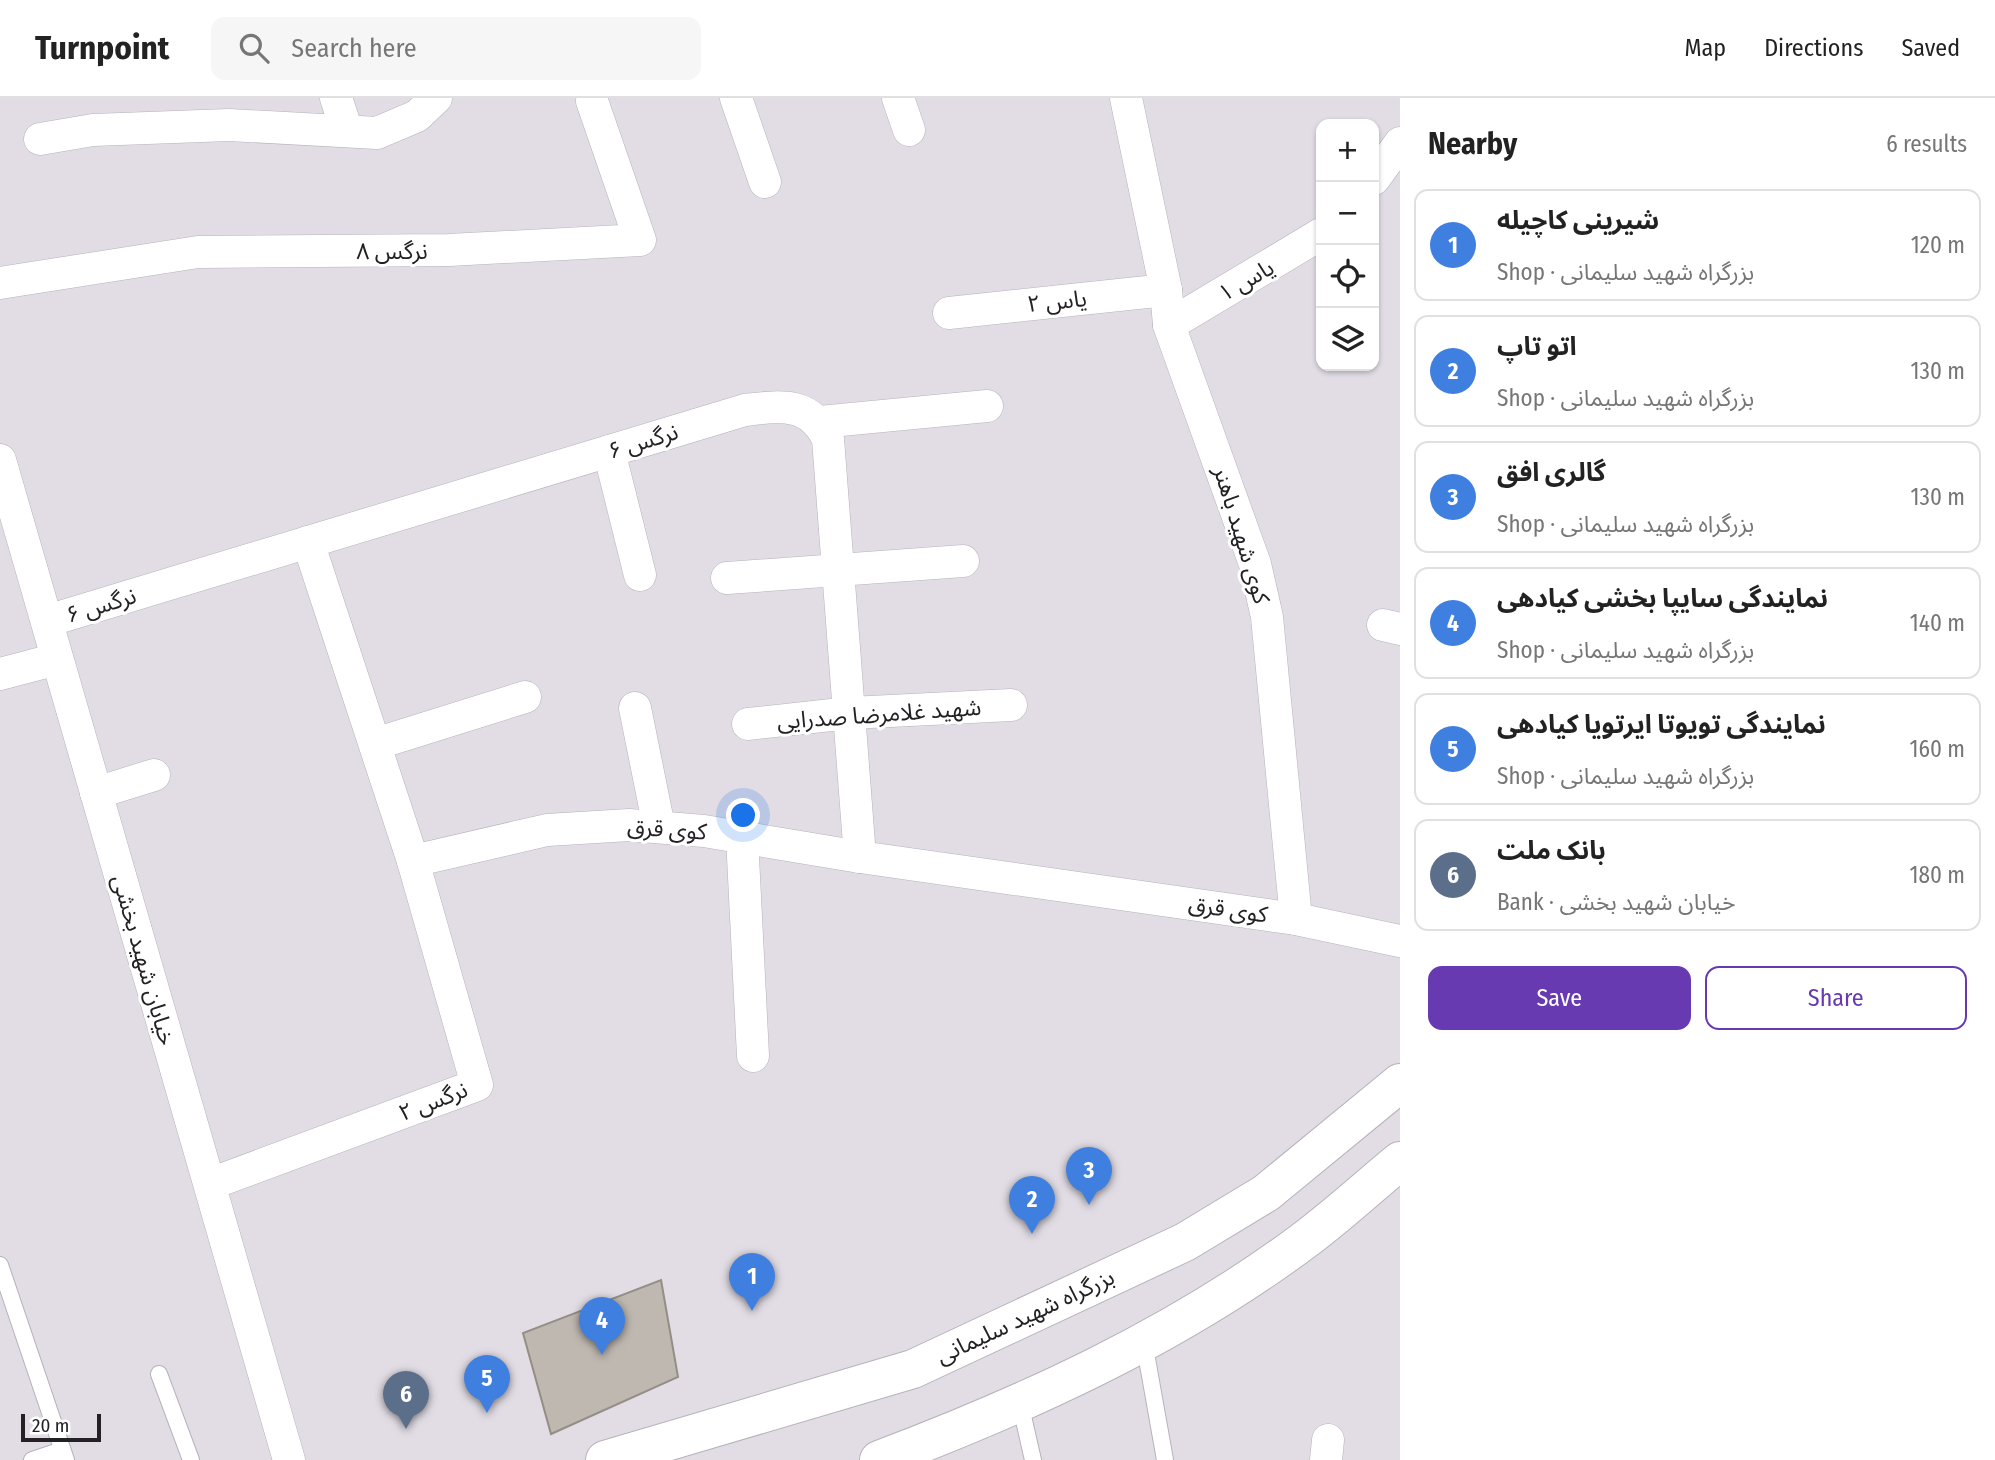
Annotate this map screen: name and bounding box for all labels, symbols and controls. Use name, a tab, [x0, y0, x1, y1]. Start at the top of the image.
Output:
search box	[211, 17, 701, 80]
text: Turnpoint	[35, 28, 169, 68]
icon: search	[235, 29, 273, 67]
text: Search here	[291, 33, 417, 64]
text: Map	[1685, 34, 1726, 62]
text: Directions	[1764, 34, 1863, 62]
text: Saved	[1901, 34, 1960, 62]
map controls	[1316, 119, 1379, 371]
button: +	[1316, 119, 1379, 182]
text: Nearby	[1428, 126, 1517, 162]
text: 6 results	[1886, 130, 1967, 158]
button: −	[1316, 182, 1379, 245]
text: شیرینی کاچیله	[1497, 205, 1659, 236]
text: 1	[1448, 231, 1458, 259]
text: 120 m	[1911, 231, 1965, 259]
street label: نرگس ۸	[356, 237, 428, 265]
button: locate	[1316, 245, 1379, 308]
street label: یاس ۱	[1213, 253, 1279, 307]
text: Shop · بزرگراه شهید سلیمانی	[1497, 258, 1754, 286]
street label: یاس ۲	[1026, 284, 1088, 318]
button: layers	[1316, 308, 1379, 371]
text: اتو تاپ	[1497, 331, 1577, 362]
text: 2	[1448, 357, 1458, 385]
text: 130 m	[1911, 357, 1965, 385]
text: Shop · بزرگراه شهید سلیمانی	[1497, 384, 1754, 412]
street label: نرگس ۶	[605, 417, 681, 465]
text: گالری افق	[1497, 457, 1606, 488]
street label: کوی شهید باهنر	[1208, 462, 1276, 608]
text: 3	[1448, 483, 1458, 511]
text: 130 m	[1911, 483, 1965, 511]
text: Shop · بزرگراه شهید سلیمانی	[1497, 510, 1754, 538]
street label: نرگس ۶	[63, 581, 139, 629]
text: نمایندگی سایپا بخشی کیادهی	[1497, 583, 1828, 614]
text: 4	[1447, 609, 1459, 637]
text: 140 m	[1910, 609, 1965, 637]
text: Shop · بزرگراه شهید سلیمانی	[1497, 636, 1754, 664]
street label: شهید غلامرضا صدرایی	[776, 693, 982, 735]
text: نمایندگی تویوتا ایرتویا کیادهی	[1497, 709, 1826, 740]
text: 5	[1447, 735, 1459, 763]
text: 160 m	[1910, 735, 1965, 763]
text: Shop · بزرگراه شهید سلیمانی	[1497, 762, 1754, 790]
your location	[726, 798, 760, 832]
street label: کوی قرق	[626, 812, 708, 846]
text: بانک ملت	[1497, 835, 1606, 866]
text: 6	[1447, 861, 1459, 889]
text: 180 m	[1909, 861, 1965, 889]
street label: خیابان شهید بخشی	[106, 872, 182, 1048]
text: Bank · خیابان شهید بخشی	[1497, 888, 1735, 916]
street label: کوی قرق	[1187, 890, 1270, 928]
button: Save	[1428, 966, 1691, 1030]
button: Share	[1705, 966, 1967, 1030]
street label: نرگس ۲	[395, 1075, 471, 1127]
pin: 3	[1066, 1147, 1112, 1205]
pin: 2	[1009, 1176, 1055, 1234]
pin: 1	[729, 1253, 775, 1311]
street label: بزرگراه شهید سلیمانی	[931, 1262, 1119, 1370]
pin: 4	[579, 1297, 625, 1355]
pin: 5	[464, 1355, 510, 1413]
pin: 6	[383, 1371, 429, 1429]
scale bar	[21, 1411, 102, 1443]
text: 20 m	[32, 1414, 69, 1437]

